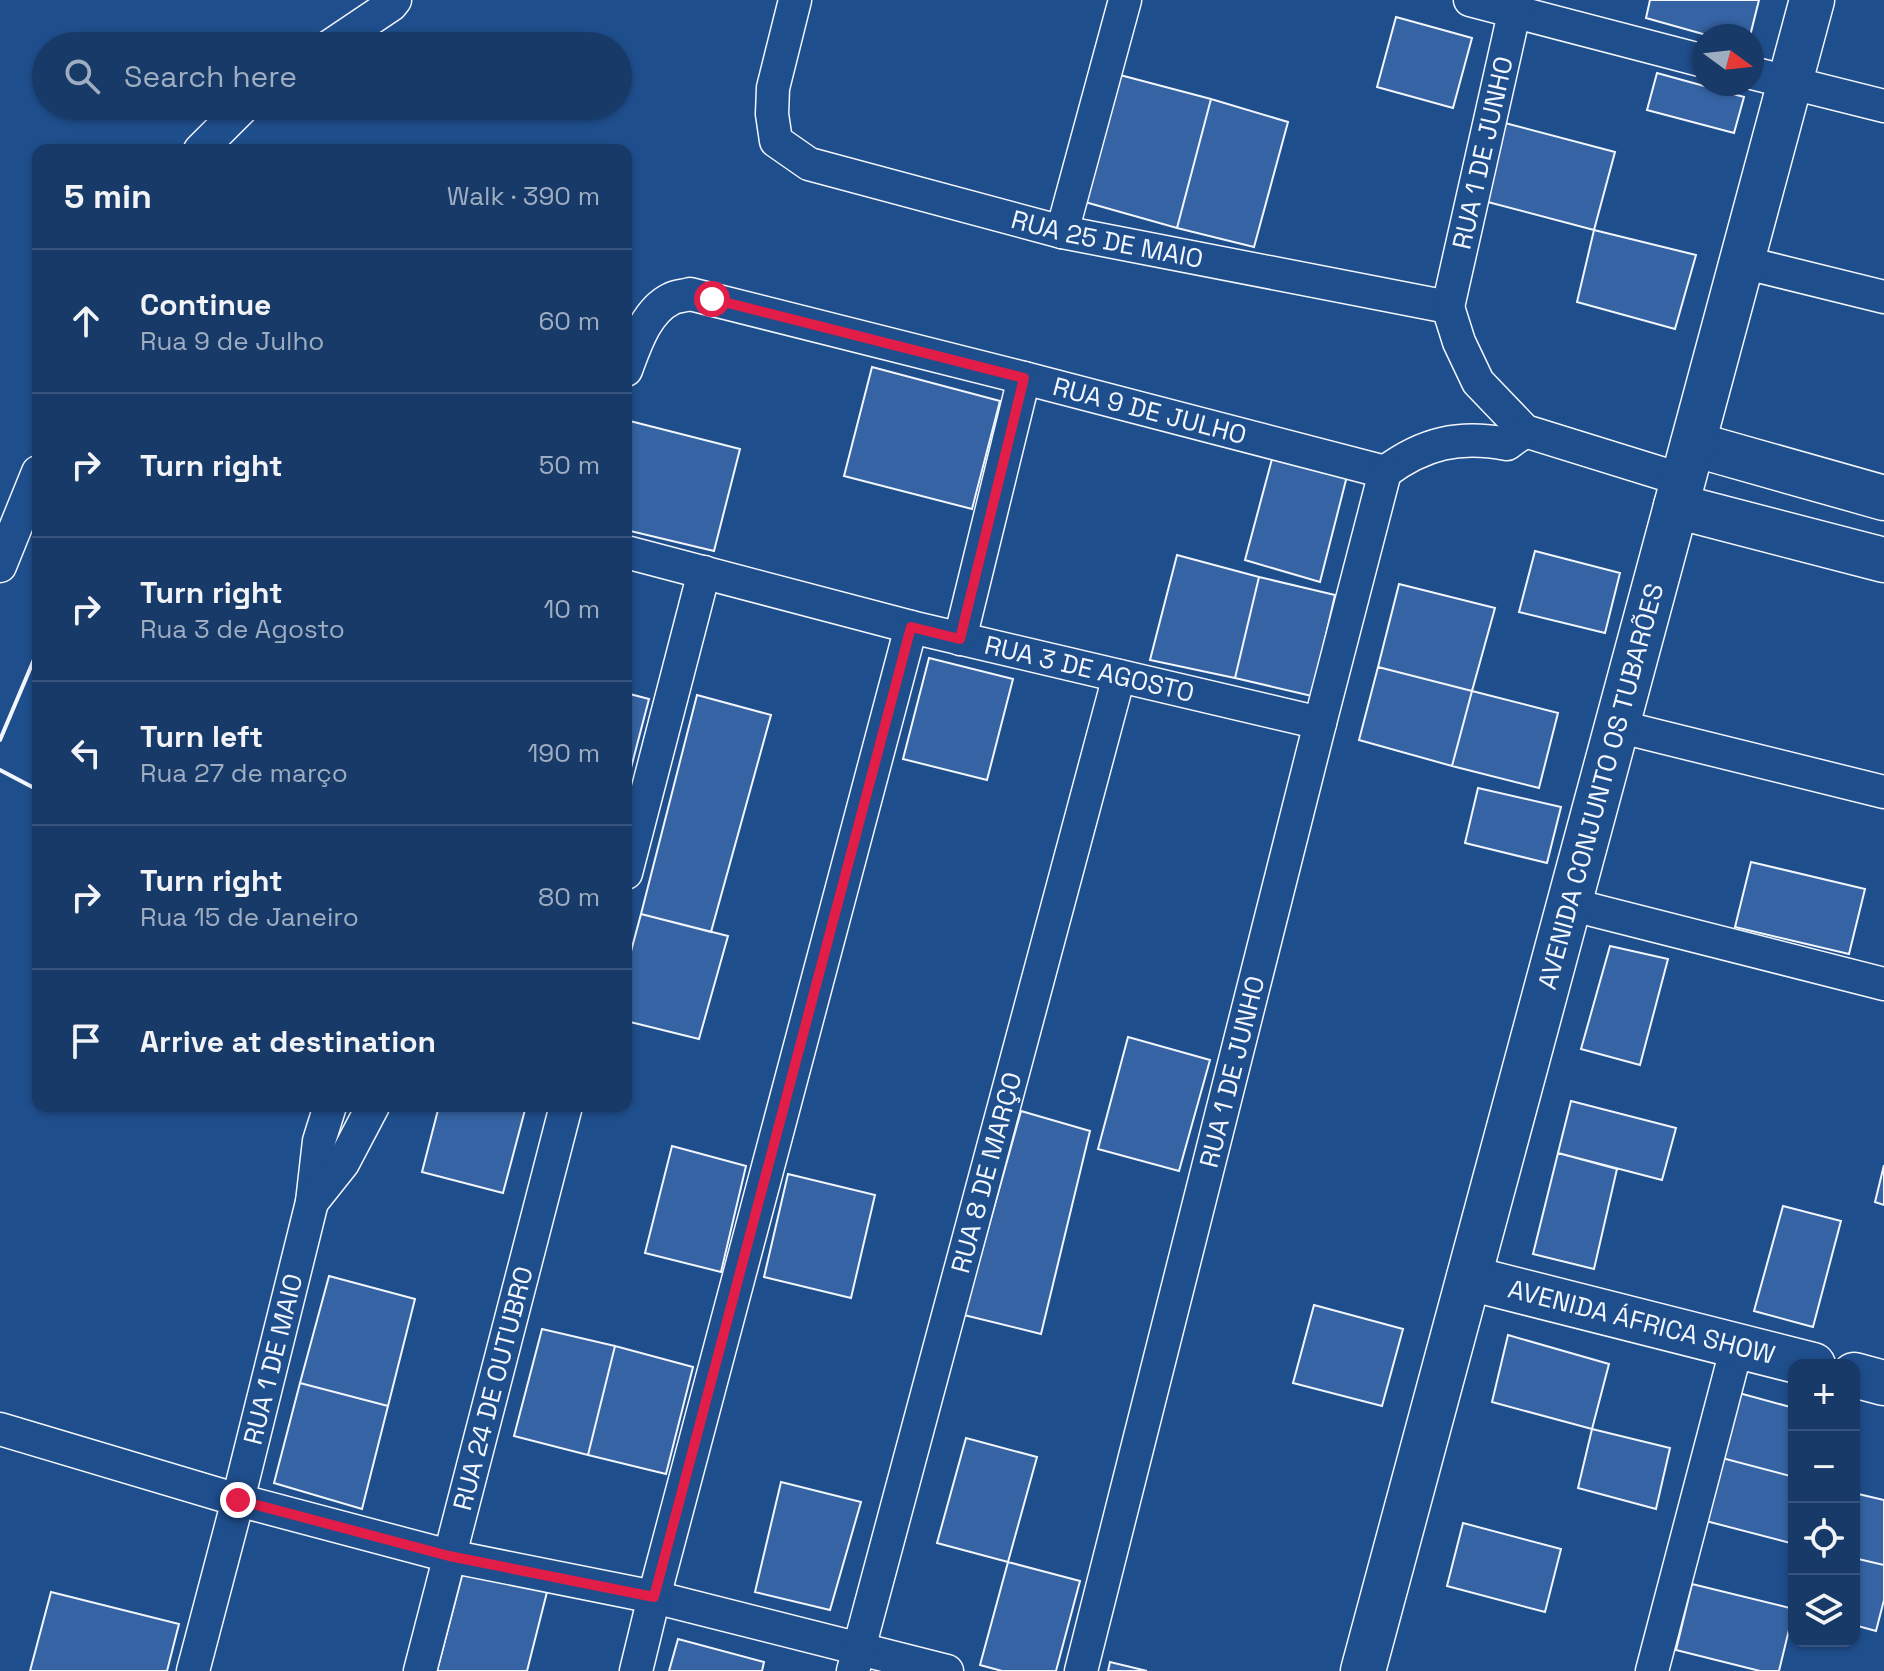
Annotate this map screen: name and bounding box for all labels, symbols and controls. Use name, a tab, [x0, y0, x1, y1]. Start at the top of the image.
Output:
north arrow	[1692, 24, 1764, 96]
search box	[32, 32, 632, 120]
street label: RUA 1 DE JUNHO	[1444, 53, 1521, 253]
icon: search	[60, 54, 104, 98]
text: Search here	[124, 57, 297, 96]
text: 5 min	[64, 175, 152, 218]
text: Walk · 390 m	[447, 179, 600, 213]
street label: RUA 25 DE MAIO	[1007, 202, 1206, 276]
route start	[694, 281, 730, 317]
text: Continue	[140, 285, 271, 324]
icon: ahead	[64, 299, 108, 343]
text: 60 m	[538, 304, 600, 338]
text: Rua 9 de Julho	[140, 324, 324, 358]
street label: RUA 9 DE JULHO	[1049, 369, 1250, 452]
icon: right	[64, 443, 108, 487]
text: Turn right	[140, 446, 283, 485]
text: 50 m	[539, 448, 600, 482]
text: Turn right	[140, 573, 283, 612]
street label: AVENIDA CONJUNTO OS TUBARÕES	[1530, 580, 1671, 993]
icon: right	[64, 587, 108, 631]
text: 10 m	[543, 592, 600, 626]
text: Rua 3 de Agosto	[140, 612, 345, 646]
street label: RUA 3 DE AGOSTO	[981, 628, 1198, 710]
text: Turn left	[140, 717, 263, 756]
icon: left	[64, 731, 108, 775]
text: 190 m	[528, 736, 600, 770]
text: Rua 27 de março	[140, 756, 348, 790]
text: Turn right	[140, 861, 283, 900]
icon: right	[64, 875, 108, 919]
text: 80 m	[538, 880, 600, 914]
text: Rua 15 de Janeiro	[140, 900, 359, 934]
street label: RUA 1 DE JUNHO	[1192, 972, 1273, 1171]
icon: arrive	[64, 1019, 108, 1063]
text: Arrive at destination	[140, 1022, 436, 1061]
street label: RUA 8 DE MARÇO	[943, 1068, 1029, 1277]
street label: RUA 24 DE OUTUBRO	[445, 1263, 541, 1514]
street label: RUA 1 DE MAIO	[235, 1270, 311, 1448]
street label: AVENIDA ÁFRICA SHOW	[1504, 1272, 1779, 1372]
map controls	[1788, 1359, 1860, 1647]
button: +	[1788, 1359, 1860, 1431]
button: −	[1788, 1431, 1860, 1503]
route end	[220, 1482, 256, 1518]
button: locate	[1788, 1503, 1860, 1575]
button: layers	[1788, 1575, 1860, 1647]

